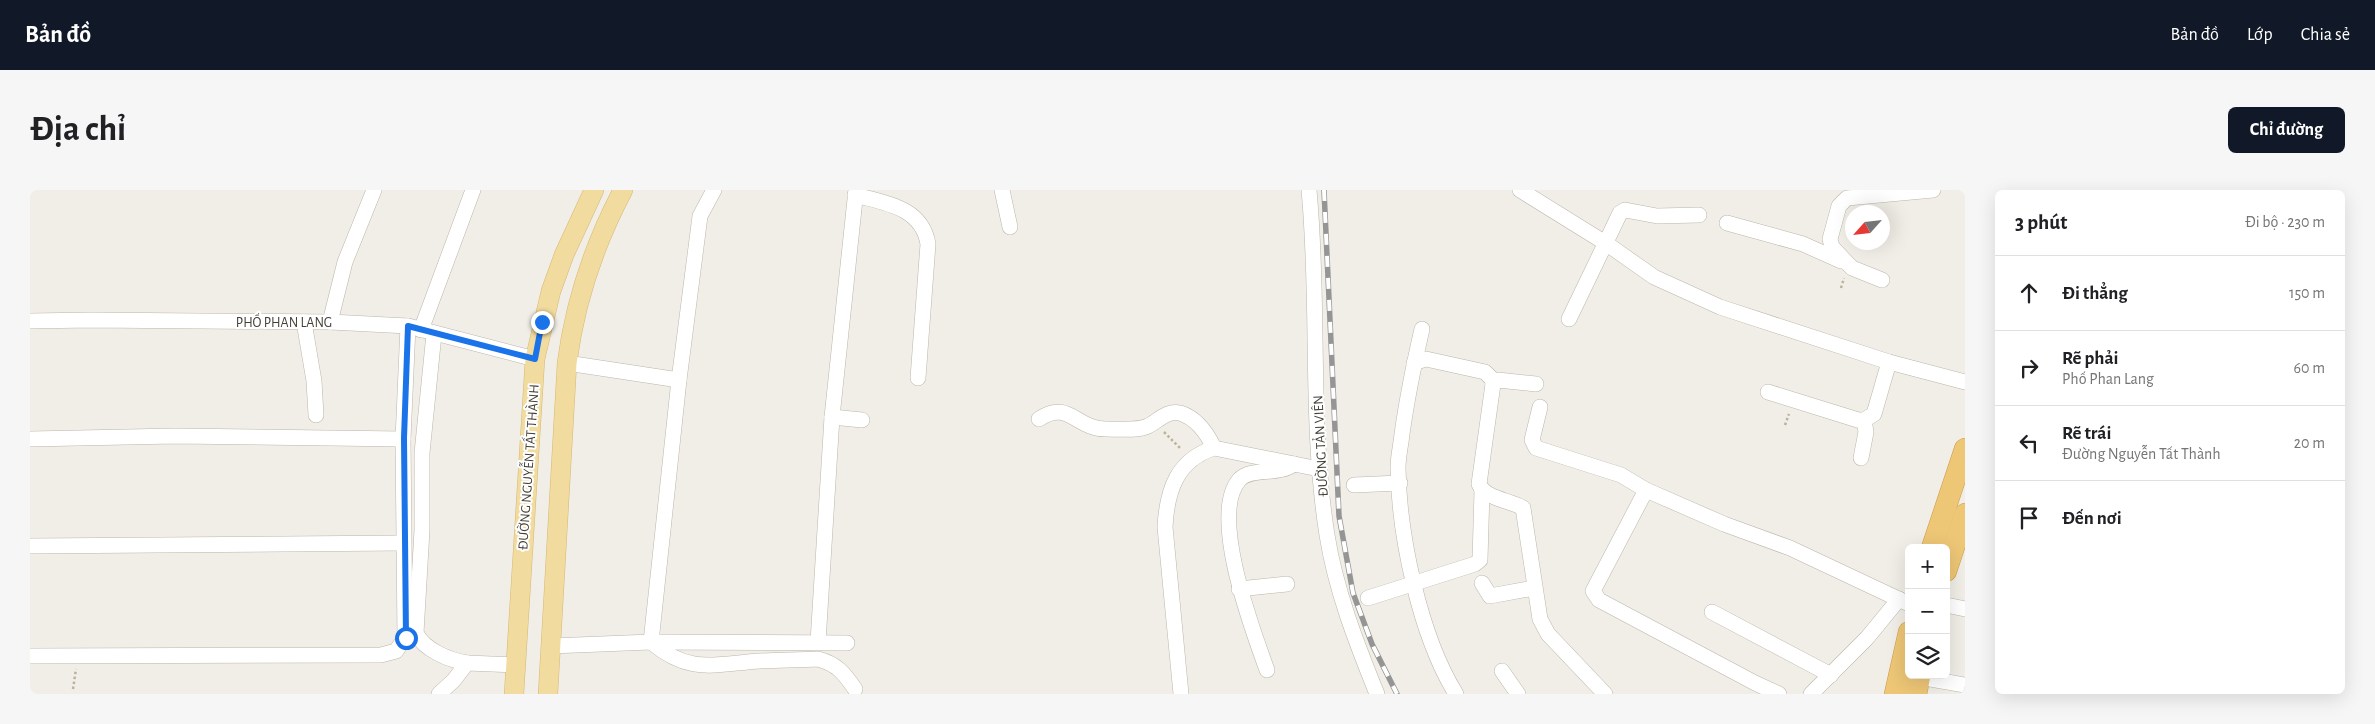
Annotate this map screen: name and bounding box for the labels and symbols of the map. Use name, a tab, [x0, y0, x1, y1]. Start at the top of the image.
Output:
north arrow	[1845, 205, 1890, 250]
route end	[531, 311, 554, 334]
street label: PHỐ PHAN LANG	[236, 312, 332, 330]
street label: ĐƯỜNG NGUYỄN TẤT THÀNH	[512, 383, 542, 550]
street label: ĐƯỜNG TẢN VIÊN	[1308, 395, 1331, 497]
route start	[395, 627, 418, 650]

